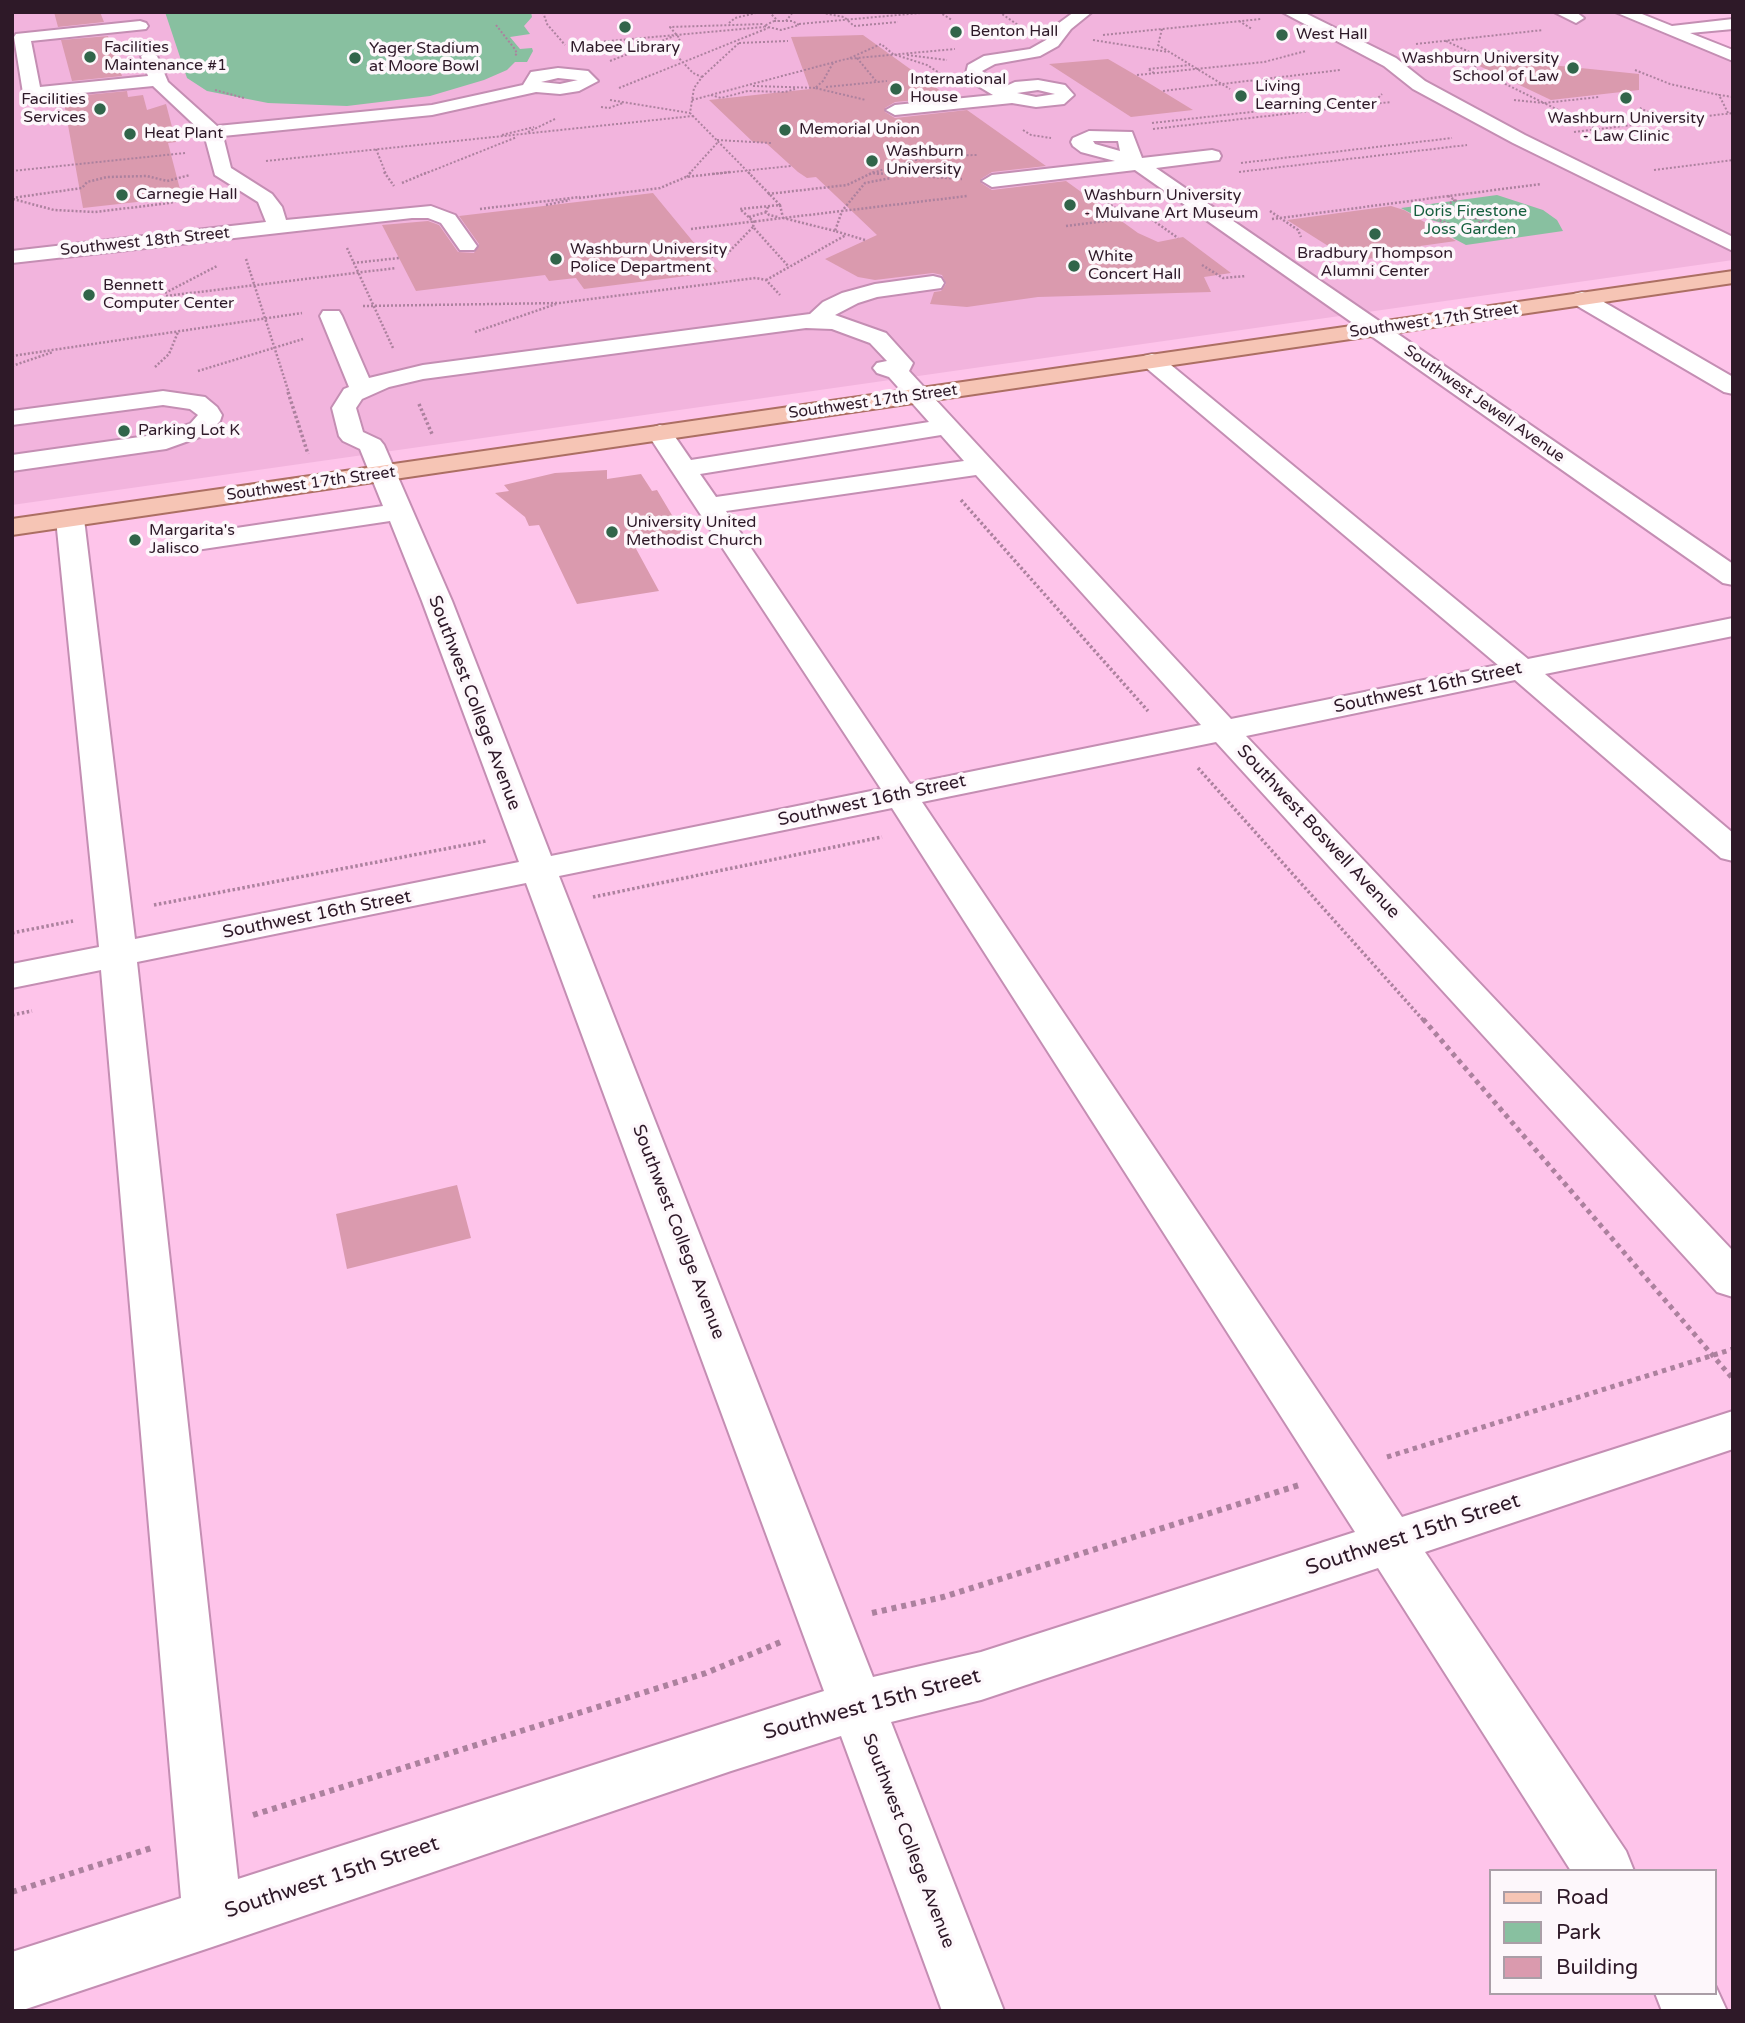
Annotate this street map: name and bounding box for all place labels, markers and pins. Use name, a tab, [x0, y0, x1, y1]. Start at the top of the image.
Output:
marker: Mabee Library	[617, 19, 633, 35]
place label: Benton Hall	[970, 22, 1058, 42]
marker: Benton Hall	[948, 24, 964, 40]
place label: West Hall	[1296, 25, 1367, 45]
marker: West Hall	[1274, 27, 1290, 43]
place label: Facilities Maintenance #1	[104, 38, 227, 76]
place label: Mabee Library	[570, 38, 680, 58]
place label: Yager Stadium at Moore Bowl	[369, 39, 479, 77]
marker: Facilities Maintenance #1	[82, 49, 98, 65]
place label: Washburn University School of Law	[1402, 49, 1559, 87]
marker: Yager Stadium at Moore Bowl	[347, 50, 363, 66]
marker: Washburn University School of Law	[1565, 60, 1581, 76]
place label: International House	[910, 70, 1006, 108]
place label: Living Learning Center	[1255, 77, 1377, 115]
marker: International House	[888, 81, 904, 97]
marker: Living Learning Center	[1233, 88, 1249, 104]
place label: Facilities Services	[21, 90, 86, 128]
marker: Washburn University - Law Clinic	[1618, 90, 1634, 106]
marker: Facilities Services	[92, 101, 108, 117]
place label: Washburn University - Law Clinic	[1547, 109, 1705, 147]
place label: Memorial Union	[799, 120, 920, 140]
marker: Memorial Union	[777, 122, 793, 138]
place label: Heat Plant	[144, 124, 223, 144]
marker: Heat Plant	[122, 126, 138, 142]
place label: Washburn University	[886, 142, 964, 180]
marker: Washburn University	[864, 153, 880, 169]
place label: Carnegie Hall	[136, 185, 237, 205]
place label: Washburn University - Mulvane Art Museum	[1084, 186, 1258, 224]
marker: Carnegie Hall	[114, 187, 130, 203]
marker: Washburn University - Mulvane Art Museum	[1062, 197, 1078, 213]
marker: Bradbury Thompson Alumni Center	[1367, 226, 1383, 242]
place label: Washburn University Police Department	[570, 240, 727, 278]
place label: Bradbury Thompson Alumni Center	[1297, 244, 1453, 282]
place label: White Concert Hall	[1088, 247, 1181, 285]
marker: Washburn University Police Department	[548, 251, 564, 267]
marker: White Concert Hall	[1066, 258, 1082, 274]
place label: Bennett Computer Center	[103, 276, 234, 314]
marker: Bennett Computer Center	[81, 287, 97, 303]
place label: Parking Lot K	[138, 421, 240, 441]
marker: Parking Lot K	[116, 423, 132, 439]
place label: University United Methodist Church	[626, 513, 763, 551]
place label: Margarita's Jalisco	[149, 521, 235, 559]
marker: University United Methodist Church	[604, 524, 620, 540]
marker: Margarita's Jalisco	[127, 532, 143, 548]

